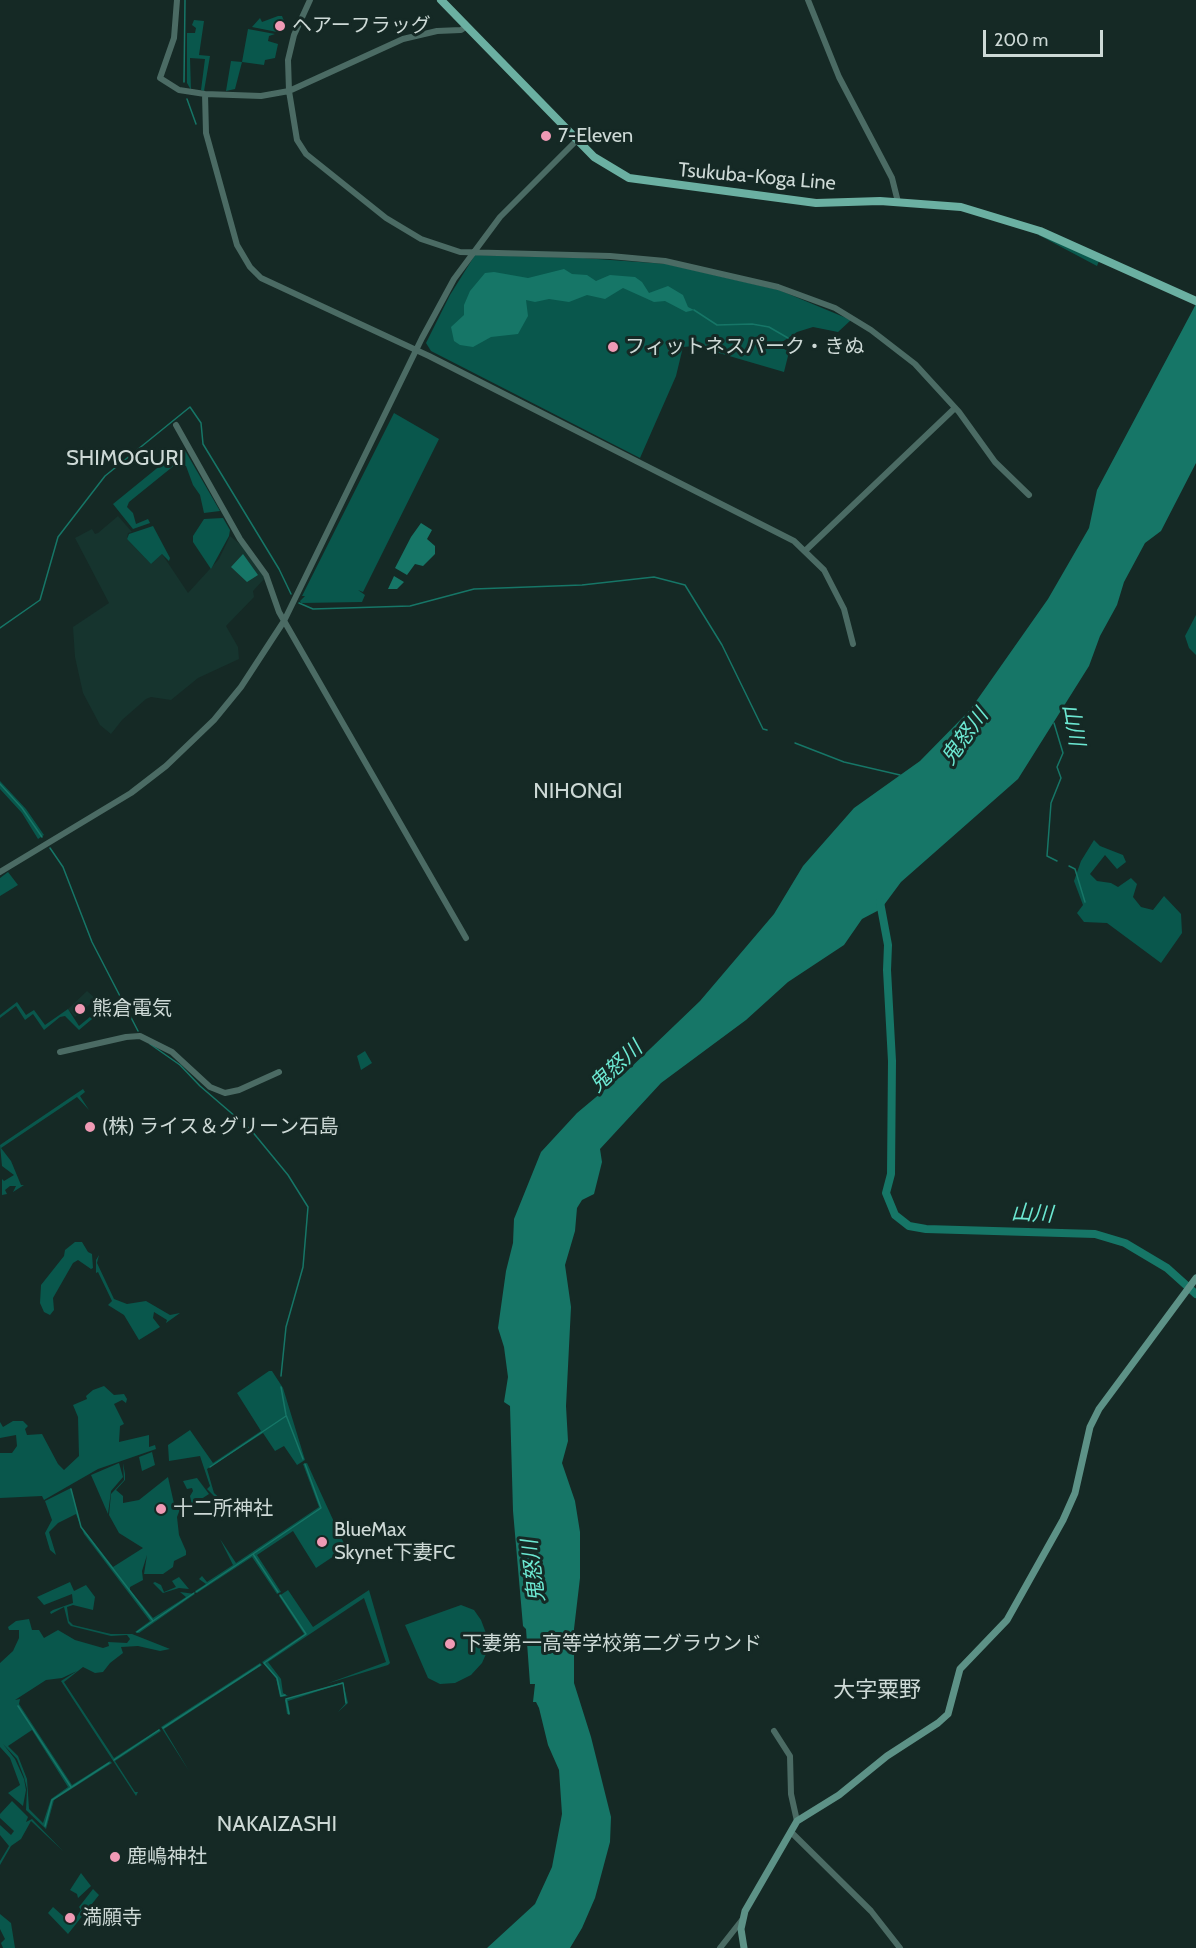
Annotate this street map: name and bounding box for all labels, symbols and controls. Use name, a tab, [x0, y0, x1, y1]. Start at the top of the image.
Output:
place label: ヘアーフラッグ	[292, 14, 431, 38]
scale bar	[986, 18, 1106, 56]
marker: ヘアーフラッグ	[273, 19, 287, 33]
text: 200 m	[994, 29, 1048, 51]
place label: 7-Eleven	[558, 124, 633, 148]
marker: 7-Eleven	[539, 129, 553, 143]
street label: Tsukuba-Koga Line	[677, 158, 837, 196]
place label: フィットネスパーク・きぬ	[625, 335, 865, 359]
marker: フィットネスパーク・きぬ	[606, 340, 620, 354]
district label: SHIMOGURI	[59, 446, 191, 472]
water label: 山川	[1057, 702, 1089, 748]
water label: 鬼怒川	[936, 704, 994, 770]
district label: NIHONGI	[528, 779, 628, 805]
place label: 熊倉電気	[92, 997, 172, 1021]
marker: 熊倉電気	[73, 1002, 87, 1016]
water label: 鬼怒川	[584, 1036, 648, 1098]
place label: (株) ライス＆グリーン石島	[102, 1115, 339, 1139]
marker: (株) ライス＆グリーン石島	[83, 1120, 97, 1134]
water label: 山川	[1010, 1200, 1054, 1228]
place label: 十二所神社	[173, 1497, 273, 1521]
marker: 十二所神社	[154, 1502, 168, 1516]
place label: BlueMax Skynet下妻FC	[334, 1518, 455, 1565]
marker: BlueMax Skynet下妻FC	[315, 1535, 329, 1549]
water label: 鬼怒川	[518, 1538, 550, 1604]
place label: 下妻第一高等学校第二グラウンド	[462, 1632, 762, 1656]
marker: 下妻第一高等学校第二グラウンド	[443, 1637, 457, 1651]
district label: 大字粟野	[833, 1678, 921, 1704]
district label: NAKAIZASHI	[209, 1812, 345, 1838]
place label: 鹿嶋神社	[127, 1845, 207, 1869]
marker: 鹿嶋神社	[108, 1850, 122, 1864]
place label: 満願寺	[82, 1906, 142, 1930]
marker: 満願寺	[63, 1911, 77, 1925]

